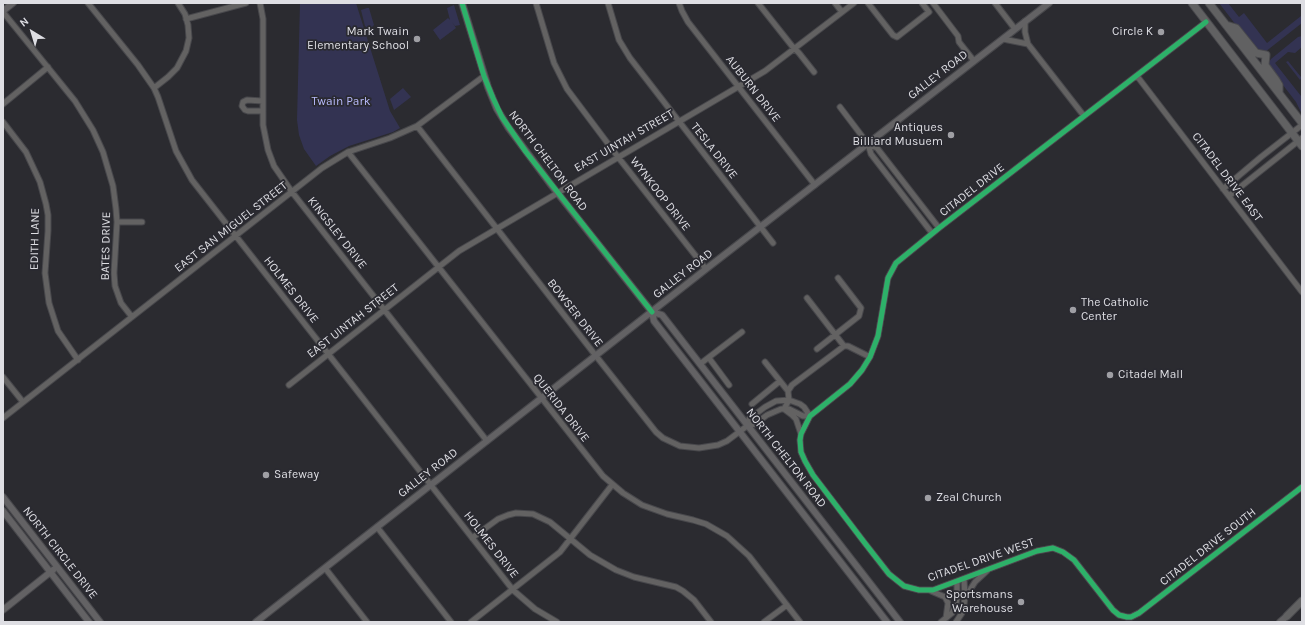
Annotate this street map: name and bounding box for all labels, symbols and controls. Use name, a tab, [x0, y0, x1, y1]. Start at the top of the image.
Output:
north arrow	[12, 12, 52, 52]
text: N	[17, 15, 31, 30]
place label: Mark Twain Elementary School	[307, 25, 409, 53]
place label: Circle K	[1112, 25, 1153, 39]
marker: Circle K	[1156, 27, 1166, 37]
marker: Mark Twain Elementary School	[412, 34, 422, 44]
street label: GALLEY ROAD	[905, 47, 971, 103]
street label: AUBURN DRIVE	[723, 53, 783, 125]
park label: Twain Park	[311, 95, 371, 109]
street label: EAST UINTAH STREET	[572, 107, 676, 175]
street label: NORTH CHELTON ROAD	[506, 108, 590, 214]
street label: TESLA DRIVE	[688, 120, 740, 182]
place label: Antiques Billiard Musuem	[852, 121, 943, 149]
street label: CITADEL DRIVE EAST	[1189, 129, 1265, 225]
marker: Antiques Billiard Musuem	[946, 130, 956, 140]
street label: WYNKOOP DRIVE	[627, 154, 693, 234]
street label: CITADEL DRIVE	[937, 160, 1007, 220]
street label: EAST SAN MIGUEL STREET	[172, 178, 290, 276]
street label: KINGSLEY DRIVE	[304, 194, 370, 272]
street label: EDITH LANE	[27, 208, 43, 270]
street label: BATES DRIVE	[98, 211, 114, 281]
street label: GALLEY ROAD	[650, 246, 716, 302]
street label: HOLMES DRIVE	[261, 254, 321, 326]
street label: BOWSER DRIVE	[544, 276, 606, 350]
street label: EAST UINTAH STREET	[304, 281, 402, 361]
place label: The Catholic Center	[1081, 296, 1149, 324]
marker: The Catholic Center	[1068, 305, 1078, 315]
place label: Citadel Mall	[1118, 368, 1183, 382]
marker: Citadel Mall	[1105, 370, 1115, 380]
street label: QUERIDA DRIVE	[530, 371, 592, 445]
street label: NORTH CHELTON ROAD	[743, 405, 829, 511]
street label: GALLEY ROAD	[395, 445, 461, 501]
place label: Safeway	[274, 468, 319, 482]
marker: Safeway	[261, 470, 271, 480]
place label: Zeal Church	[936, 491, 1002, 505]
marker: Zeal Church	[923, 493, 933, 503]
street label: NORTH CIRCLE DRIVE	[20, 504, 100, 602]
street label: CITADEL DRIVE SOUTH	[1157, 505, 1259, 589]
street label: HOLMES DRIVE	[461, 509, 521, 581]
street label: CITADEL DRIVE WEST	[926, 535, 1036, 585]
place label: Sportsmans Warehouse	[946, 588, 1013, 616]
marker: Sportsmans Warehouse	[1016, 597, 1026, 607]

